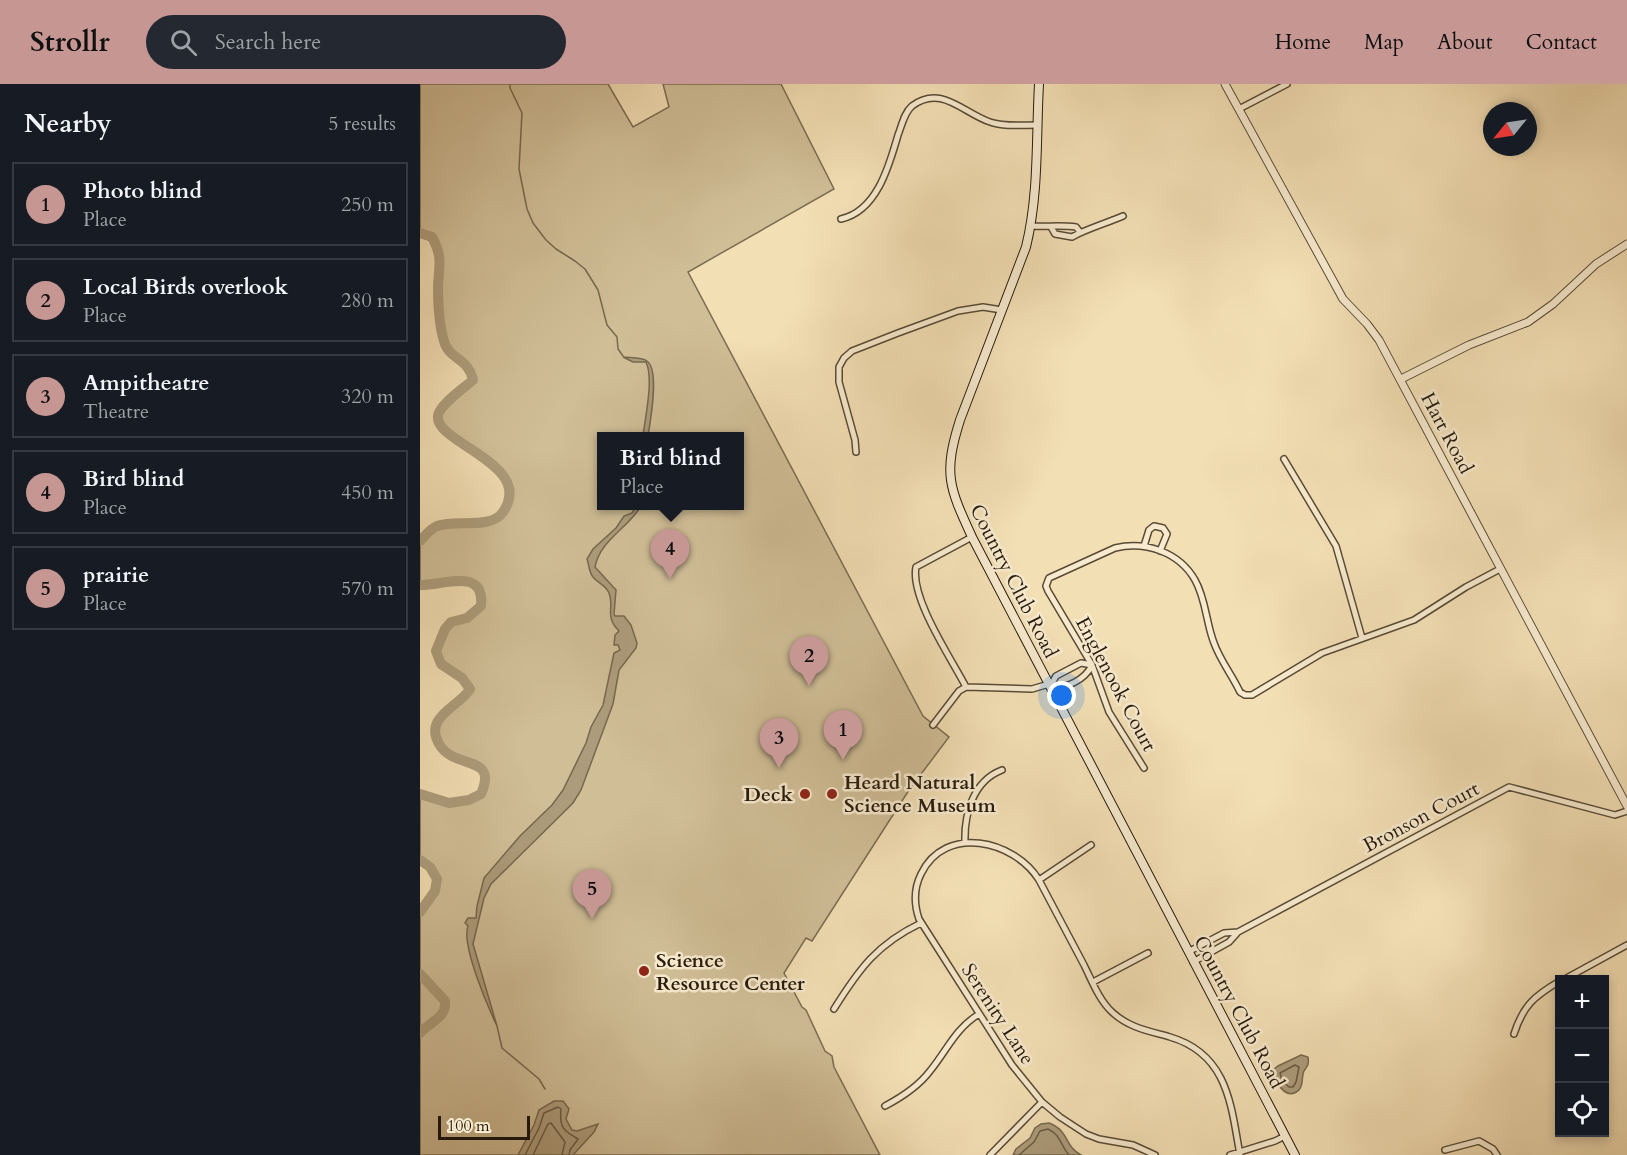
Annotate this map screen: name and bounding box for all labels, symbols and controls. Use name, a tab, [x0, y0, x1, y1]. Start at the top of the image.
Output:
search box	[146, 15, 566, 69]
text: Strollr	[30, 23, 110, 61]
icon: search	[167, 26, 200, 59]
text: Search here	[215, 27, 321, 57]
text: Home	[1275, 28, 1331, 57]
text: Map	[1364, 28, 1404, 57]
text: About	[1437, 28, 1493, 57]
text: Contact	[1526, 28, 1597, 57]
north arrow	[1483, 102, 1537, 156]
text: Nearby	[24, 106, 112, 141]
text: 5 results	[328, 110, 396, 137]
text: Photo blind	[83, 176, 202, 206]
text: 1	[40, 191, 51, 218]
text: 250 m	[341, 191, 394, 218]
text: Place	[83, 206, 127, 233]
text: Local Birds overlook	[83, 272, 288, 302]
text: 2	[40, 287, 51, 314]
text: 280 m	[341, 287, 394, 314]
text: Place	[83, 302, 127, 329]
text: Ampitheatre	[83, 368, 209, 398]
text: 3	[40, 383, 51, 410]
text: 320 m	[341, 383, 394, 410]
street label: Hart Road	[1414, 388, 1480, 479]
text: Theatre	[83, 398, 149, 425]
popup	[597, 432, 744, 510]
text: Bird blind	[620, 443, 721, 473]
text: Bird blind	[83, 464, 184, 494]
text: Place	[620, 473, 664, 500]
text: 4	[40, 479, 51, 506]
text: 450 m	[341, 479, 394, 506]
text: Place	[83, 494, 127, 521]
street label: Country Club Road	[964, 499, 1065, 663]
pin: 4	[650, 530, 690, 579]
text: prairie	[83, 560, 149, 590]
text: 5	[40, 575, 51, 602]
text: 570 m	[341, 575, 394, 602]
text: Place	[83, 590, 127, 617]
street label: Englenook Court	[1069, 612, 1163, 757]
pin: 2	[790, 636, 828, 686]
your location	[1047, 681, 1076, 710]
pin: 1	[824, 710, 862, 760]
pin: 3	[760, 718, 798, 768]
place label: Heard Natural Science Museum	[844, 769, 996, 819]
street label: Bronson Court	[1358, 775, 1484, 859]
place label: Deck	[744, 781, 794, 808]
marker: Deck	[798, 787, 812, 801]
marker: Heard Natural Science Museum	[825, 787, 839, 801]
pin: 5	[572, 870, 612, 919]
street label: Country Club Road	[1187, 931, 1291, 1093]
place label: Science Resource Center	[656, 947, 806, 997]
street label: Serenity Lane	[955, 958, 1041, 1070]
marker: Science Resource Center	[637, 964, 651, 978]
map controls	[1555, 975, 1609, 1137]
button: +	[1555, 975, 1609, 1029]
button: −	[1555, 1029, 1609, 1083]
button: locate	[1555, 1083, 1609, 1137]
scale bar	[438, 1113, 530, 1140]
text: 100 m	[447, 1115, 489, 1137]

